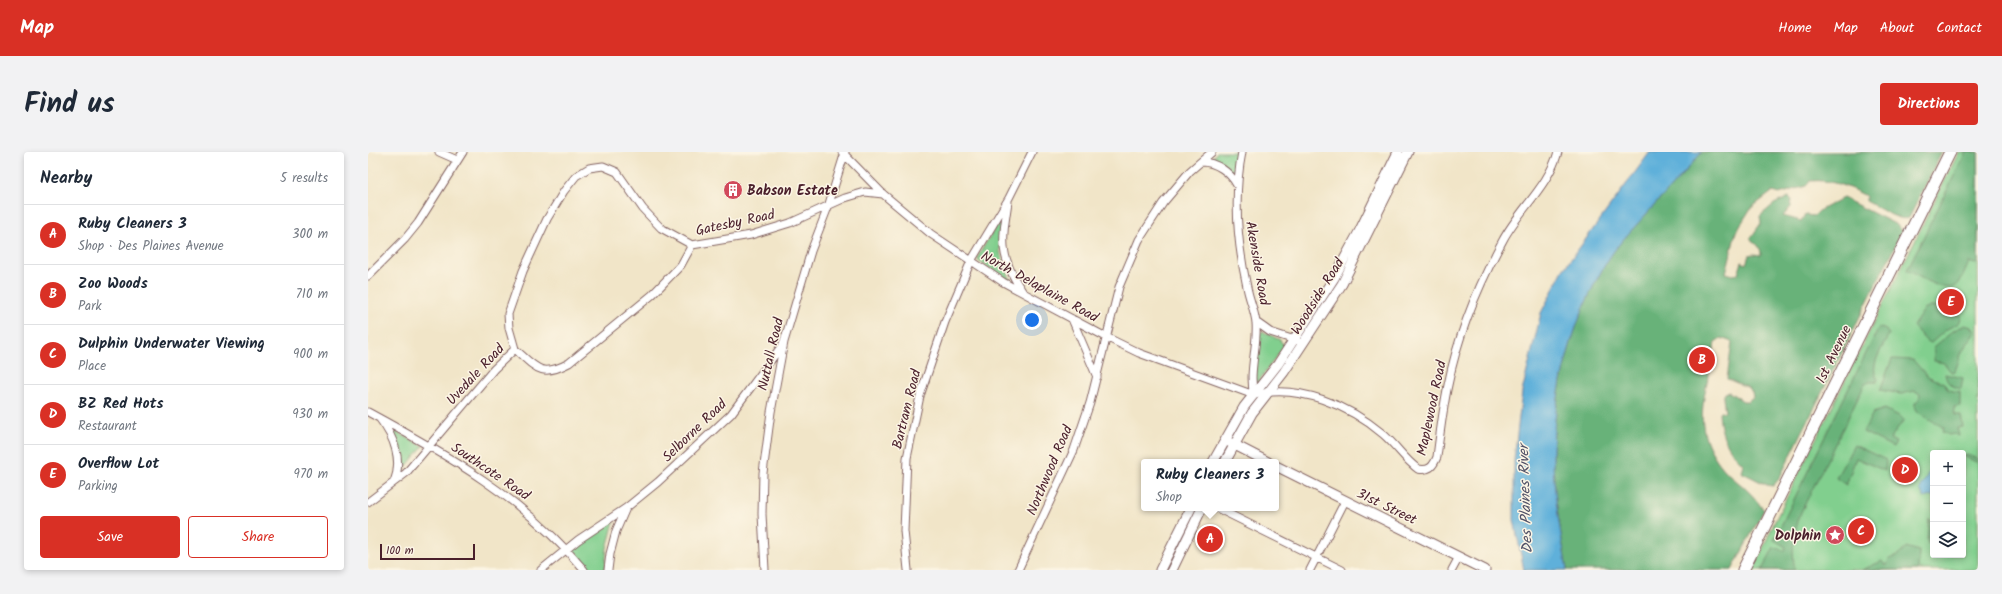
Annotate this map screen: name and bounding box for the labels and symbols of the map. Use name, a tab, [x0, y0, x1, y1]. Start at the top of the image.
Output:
building icon: Babson Estate	[722, 179, 744, 201]
place label: Babson Estate	[747, 180, 838, 202]
street label: Gatesby Road	[694, 204, 778, 242]
street label: Akenside Road	[1239, 219, 1275, 308]
street label: North Delaplaine Road	[977, 245, 1103, 329]
street label: Woodside Road	[1285, 253, 1351, 339]
pin: E	[1938, 287, 1964, 317]
your location	[1022, 310, 1042, 330]
street label: Nuttall Road	[752, 315, 790, 393]
street label: 1st Avenue	[1810, 321, 1858, 387]
street label: Uvedale Road	[441, 338, 511, 411]
pin: B	[1689, 345, 1715, 375]
street label: Maplewood Road	[1411, 358, 1453, 458]
street label: Bartram Road	[886, 366, 928, 451]
street label: Selborne Road	[657, 393, 733, 467]
street label: Northwood Road	[1021, 421, 1079, 519]
street label: Southcote Road	[446, 437, 535, 507]
water label: Des Plaines River	[1512, 441, 1540, 554]
pin: D	[1892, 455, 1918, 485]
street label: 31st Street	[1353, 483, 1421, 531]
pin: C	[1848, 516, 1874, 546]
pin: A	[1197, 524, 1223, 554]
place icon: Dolphin	[1824, 524, 1846, 546]
place label: Dolphin	[1775, 525, 1821, 547]
scale bar	[380, 542, 475, 561]

